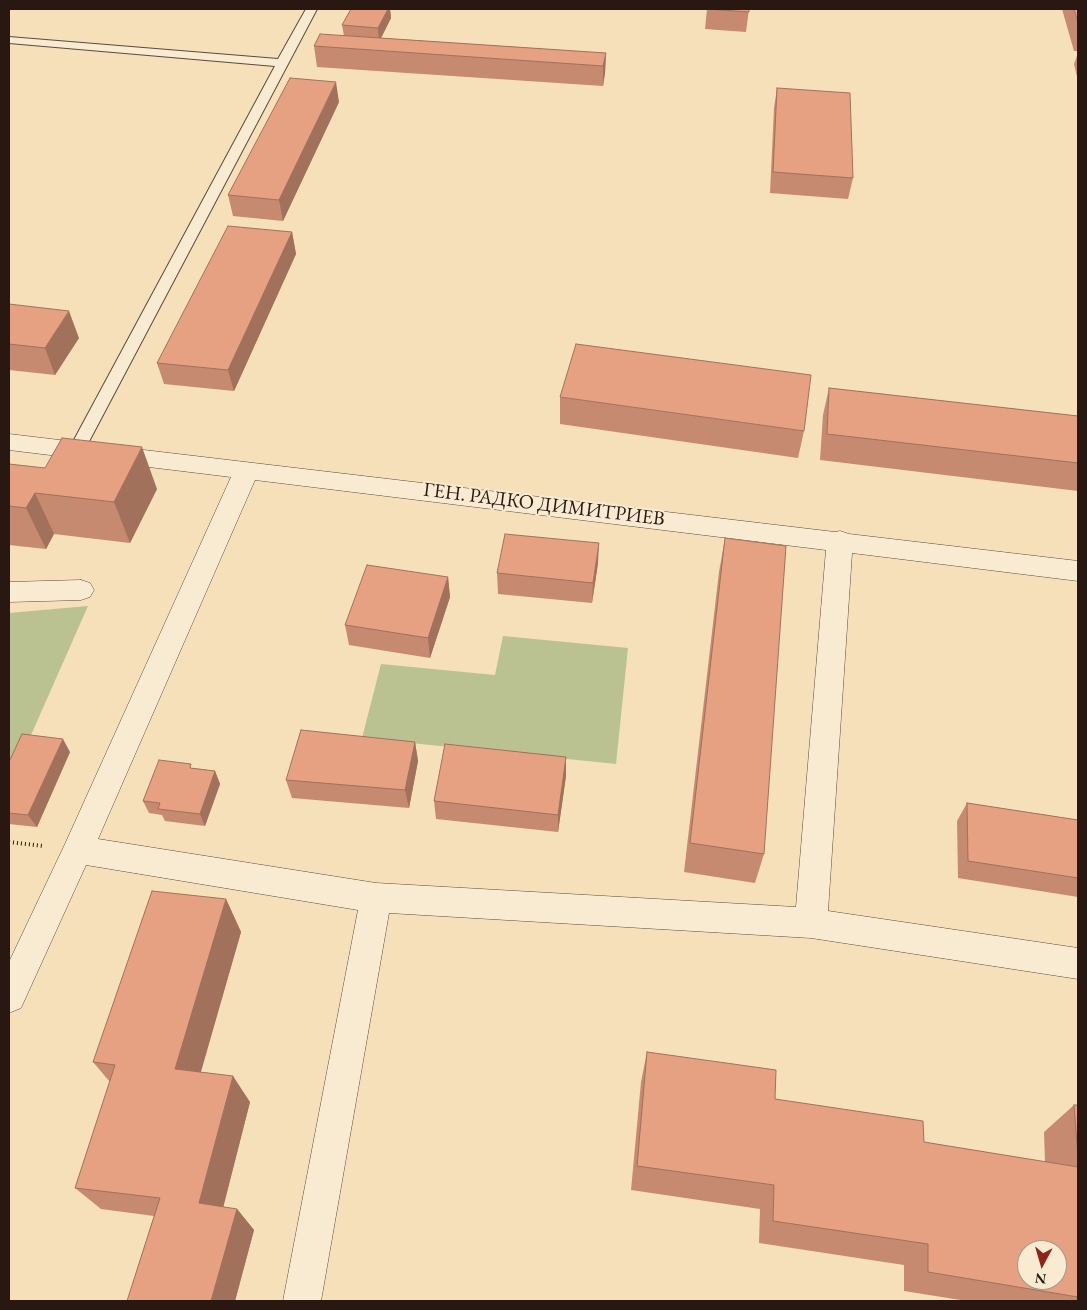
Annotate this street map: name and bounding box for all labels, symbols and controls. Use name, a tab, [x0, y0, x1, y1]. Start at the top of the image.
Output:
street label: ГЕН. РАДКО ДИМИТРИЕВ	[422, 478, 666, 532]
north arrow	[1017, 1240, 1067, 1290]
text: N	[1034, 1269, 1047, 1288]

